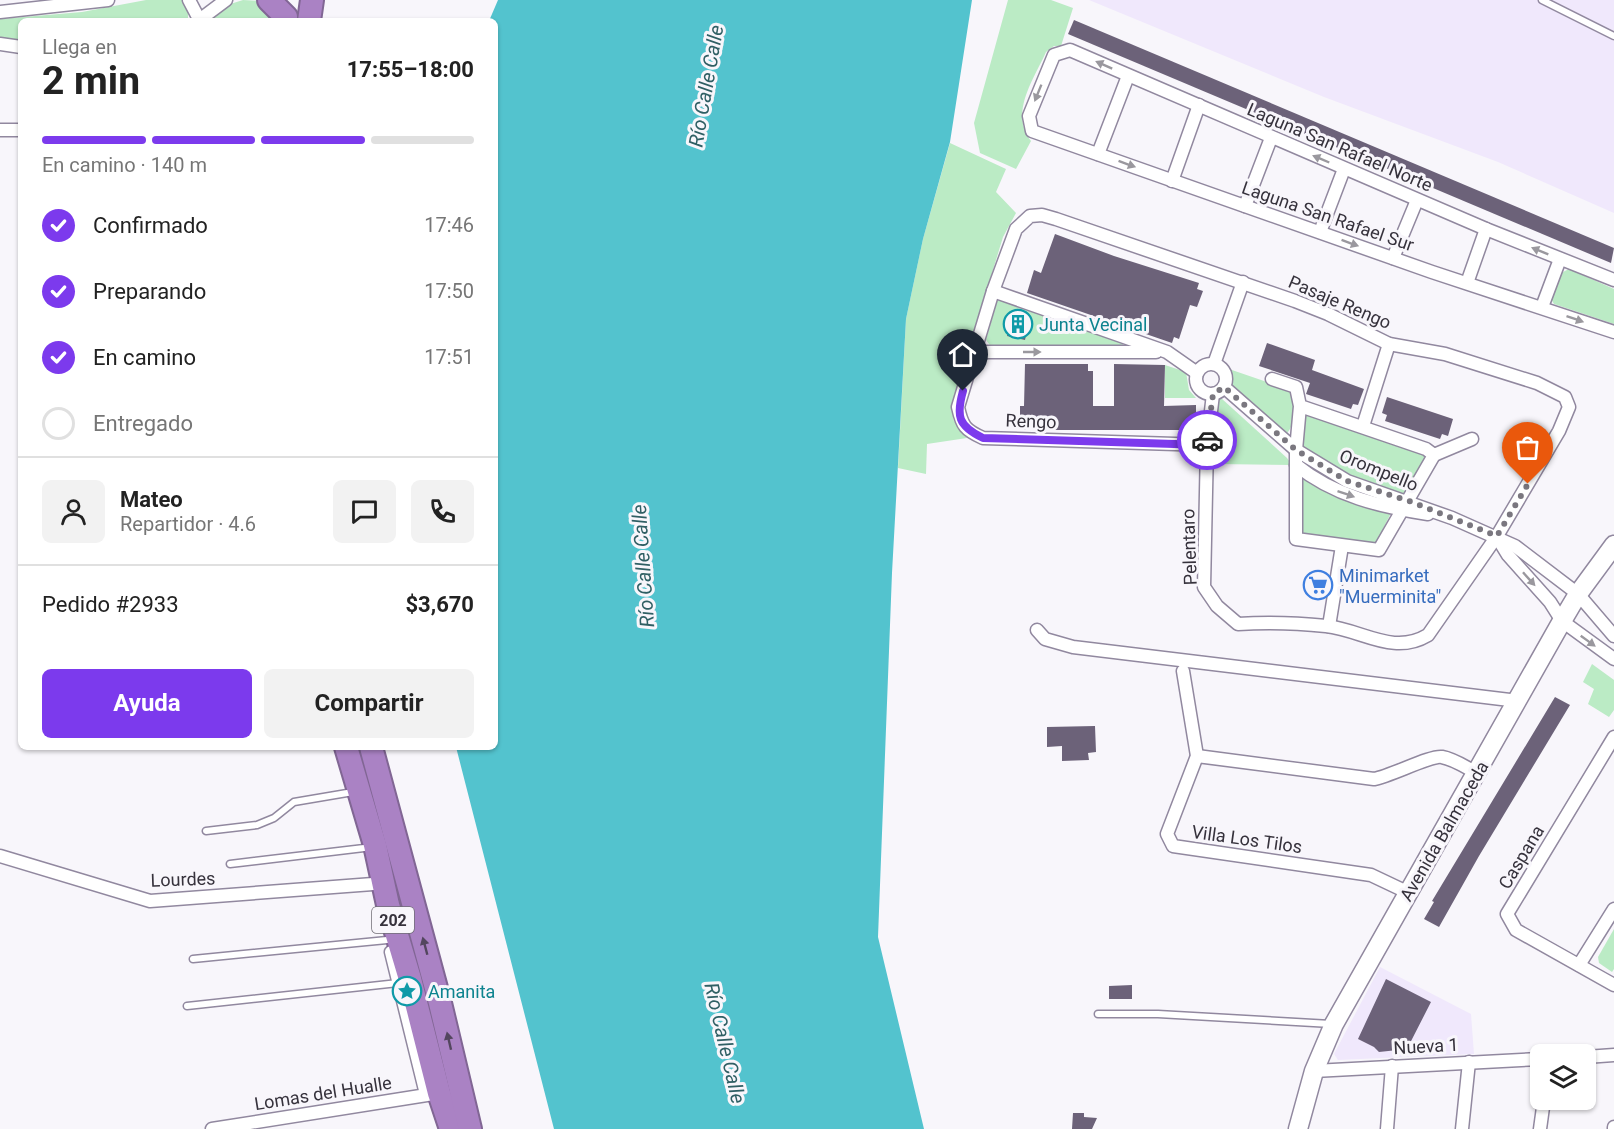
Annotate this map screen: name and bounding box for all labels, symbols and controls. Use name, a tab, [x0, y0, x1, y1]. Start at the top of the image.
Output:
water label: Río Calle Calle	[683, 23, 729, 149]
text: Llega en	[42, 35, 117, 59]
text: 17:55–18:00	[347, 57, 474, 82]
text: 2 min	[42, 58, 140, 104]
one-way arrow	[1095, 61, 1112, 70]
one-way arrow	[1033, 84, 1043, 102]
street label: Laguna San Rafael Norte	[1244, 98, 1436, 196]
text: En camino · 140 m	[42, 153, 207, 177]
one-way arrow	[1312, 154, 1330, 164]
one-way arrow	[1118, 160, 1136, 170]
street label: Laguna San Rafael Sur	[1239, 177, 1417, 255]
icon: check	[42, 209, 75, 242]
text: Confirmado	[93, 213, 208, 238]
text: 17:46	[424, 213, 474, 237]
one-way arrow	[1342, 239, 1360, 249]
one-way arrow	[1531, 245, 1549, 255]
street label: Pasaje Rengo	[1286, 271, 1394, 333]
icon: check	[42, 275, 75, 308]
text: Preparando	[93, 279, 206, 304]
text: 17:50	[424, 279, 474, 303]
building icon: Junta Vecinal	[1002, 308, 1034, 340]
place label: Junta Vecinal	[1039, 314, 1147, 335]
one-way arrow	[1566, 314, 1584, 324]
pin	[937, 329, 988, 391]
icon: home	[946, 338, 979, 371]
icon: check	[42, 341, 75, 374]
text: En camino	[93, 345, 196, 370]
text: 17:51	[424, 345, 474, 369]
one-way arrow	[1023, 347, 1042, 357]
street label: Rengo	[1005, 410, 1057, 432]
courier	[1177, 410, 1237, 470]
text: Entregado	[93, 411, 193, 436]
pin	[1502, 422, 1553, 484]
icon: car	[1191, 424, 1224, 457]
icon: bag	[1511, 431, 1544, 464]
street label: Orompello	[1337, 445, 1421, 495]
button: person	[42, 480, 105, 543]
button: chat	[333, 480, 396, 543]
button: phone	[411, 480, 474, 543]
text: Mateo	[120, 487, 183, 512]
one-way arrow	[1338, 490, 1356, 500]
water label: Río Calle Calle	[627, 504, 659, 628]
street label: Pelentaro	[1177, 508, 1201, 586]
text: Repartidor · 4.6	[120, 512, 256, 536]
place label: Minimarket "Muerminita"	[1339, 565, 1441, 607]
supermarket icon: Minimarket "Muerminita"	[1302, 569, 1334, 601]
one-way arrow	[1522, 571, 1535, 586]
text: Pedido #2933	[42, 592, 179, 617]
text: $3,670	[405, 592, 474, 617]
one-way arrow	[1579, 635, 1595, 647]
button: Ayuda	[42, 669, 252, 738]
button: Compartir	[264, 669, 474, 738]
street label: Avenida Balmaceda	[1395, 757, 1493, 905]
street label: Villa Los Tilos	[1190, 821, 1304, 857]
street label: Caspana	[1494, 821, 1548, 893]
street label: Lourdes	[150, 867, 216, 891]
road number: 202	[372, 907, 414, 933]
one-way arrow	[420, 937, 429, 955]
place icon: Amanita	[391, 975, 423, 1007]
water label: Río Calle Calle	[699, 980, 751, 1106]
place label: Amanita	[428, 981, 495, 1002]
one-way arrow	[443, 1032, 453, 1050]
street label: Nueva 1	[1393, 1034, 1459, 1058]
map controls	[1530, 1044, 1596, 1110]
button: layers	[1530, 1044, 1596, 1110]
street label: Lomas del Hualle	[253, 1072, 393, 1114]

